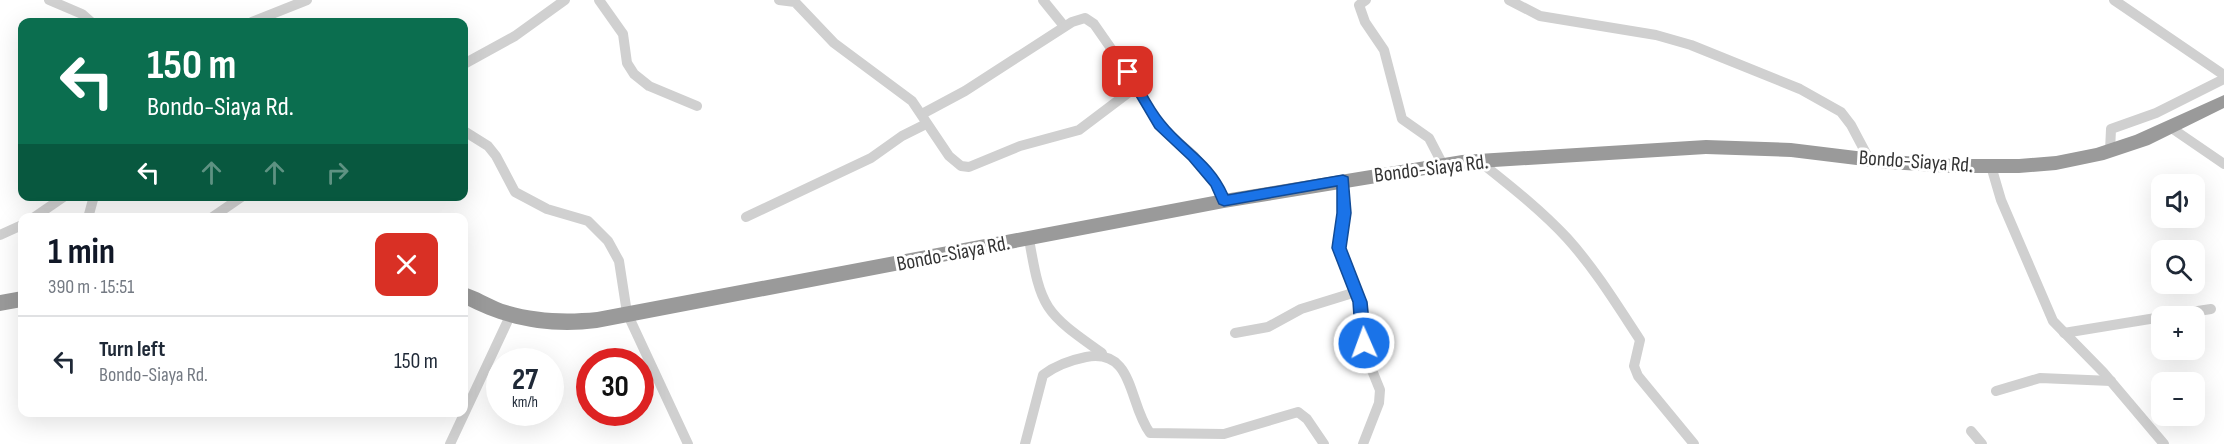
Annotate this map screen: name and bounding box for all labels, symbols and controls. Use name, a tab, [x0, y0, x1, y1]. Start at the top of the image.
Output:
text: 150 m	[147, 40, 236, 91]
icon: left	[48, 42, 126, 120]
pin	[1102, 46, 1153, 97]
icon: arrive	[1111, 55, 1144, 88]
text: Bondo-Siaya Rd.	[147, 91, 294, 123]
street label: Bondo-Siaya Rd.	[1858, 145, 1974, 178]
street label: Bondo-Siaya Rd.	[1373, 149, 1489, 188]
icon: left	[132, 156, 165, 189]
icon: ahead	[195, 156, 228, 189]
icon: ahead	[258, 156, 291, 189]
icon: right	[321, 156, 354, 189]
map controls	[2151, 174, 2205, 426]
button: sound	[2151, 174, 2205, 228]
street label: Bondo-Siaya Rd.	[895, 230, 1012, 277]
text: 1 min	[48, 231, 115, 274]
button: close	[375, 233, 438, 296]
button: search	[2151, 240, 2205, 294]
text: 390 m · 15:51	[48, 275, 134, 299]
button: +	[2151, 306, 2205, 360]
position arrow	[1332, 311, 1396, 375]
text: Turn left	[99, 336, 165, 363]
icon: left	[48, 345, 81, 378]
text: 150 m	[394, 348, 438, 375]
speed limit sign: 30	[576, 348, 654, 426]
text: 27	[512, 362, 538, 398]
text: Bondo-Siaya Rd.	[99, 363, 208, 387]
button: −	[2151, 372, 2205, 426]
text: km/h	[512, 393, 538, 412]

